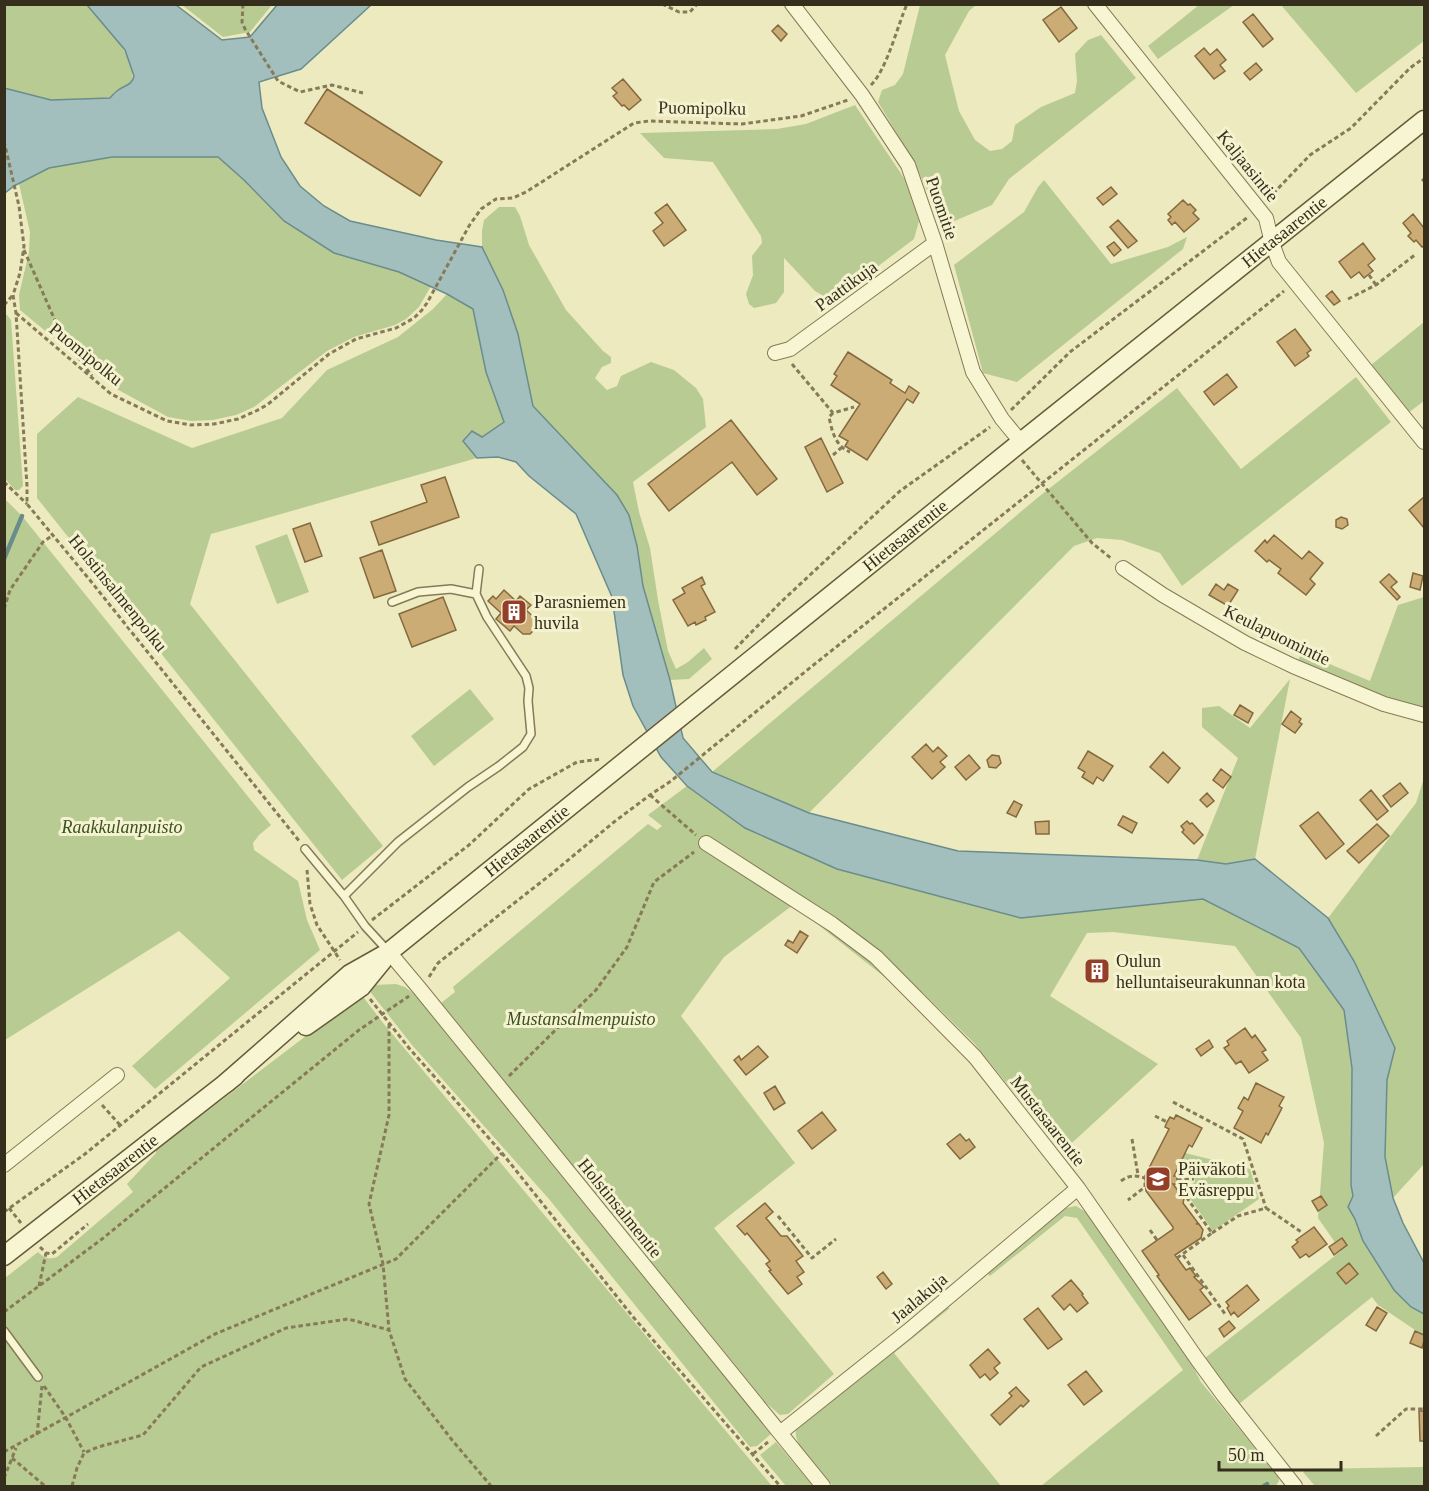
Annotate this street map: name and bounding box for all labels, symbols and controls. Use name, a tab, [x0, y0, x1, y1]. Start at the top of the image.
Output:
street label: Puomipolku	[658, 97, 746, 119]
street label: Kaljaasintie	[1213, 126, 1283, 206]
street label: Puomitie	[922, 174, 962, 242]
street label: Hietasaarentie	[1238, 192, 1331, 272]
street label: Paattikuja	[811, 257, 881, 315]
street label: Puomipolku	[46, 319, 126, 389]
street label: Hietasaarentie	[859, 495, 951, 576]
street label: Holstinsalmenpolku	[65, 530, 171, 656]
place label: Parasniemen huvila	[534, 592, 626, 633]
building icon: Parasniemen huvila	[499, 597, 529, 627]
street label: Keulapuomintie	[1220, 601, 1334, 669]
street label: Hietasaarentie	[480, 801, 573, 881]
park label: Raakkulanpuisto	[61, 817, 182, 837]
place label: Oulun helluntaiseurakunnan kota	[1116, 951, 1305, 992]
building icon: Oulun helluntaiseurakunnan kota	[1082, 956, 1112, 986]
park label: Mustansalmenpuisto	[505, 1009, 656, 1029]
street label: Mustasaarentie	[1007, 1072, 1089, 1170]
street label: Hietasaarentie	[68, 1130, 162, 1209]
street label: Holstinsalmentie	[574, 1154, 666, 1262]
place label: Päiväkoti Eväsreppu	[1178, 1159, 1254, 1200]
school or university icon: Päiväkoti Eväsreppu	[1143, 1164, 1173, 1194]
street label: Jaalakuja	[887, 1269, 951, 1327]
scale bar	[1219, 1434, 1340, 1472]
text: 50 m	[1228, 1445, 1265, 1465]

